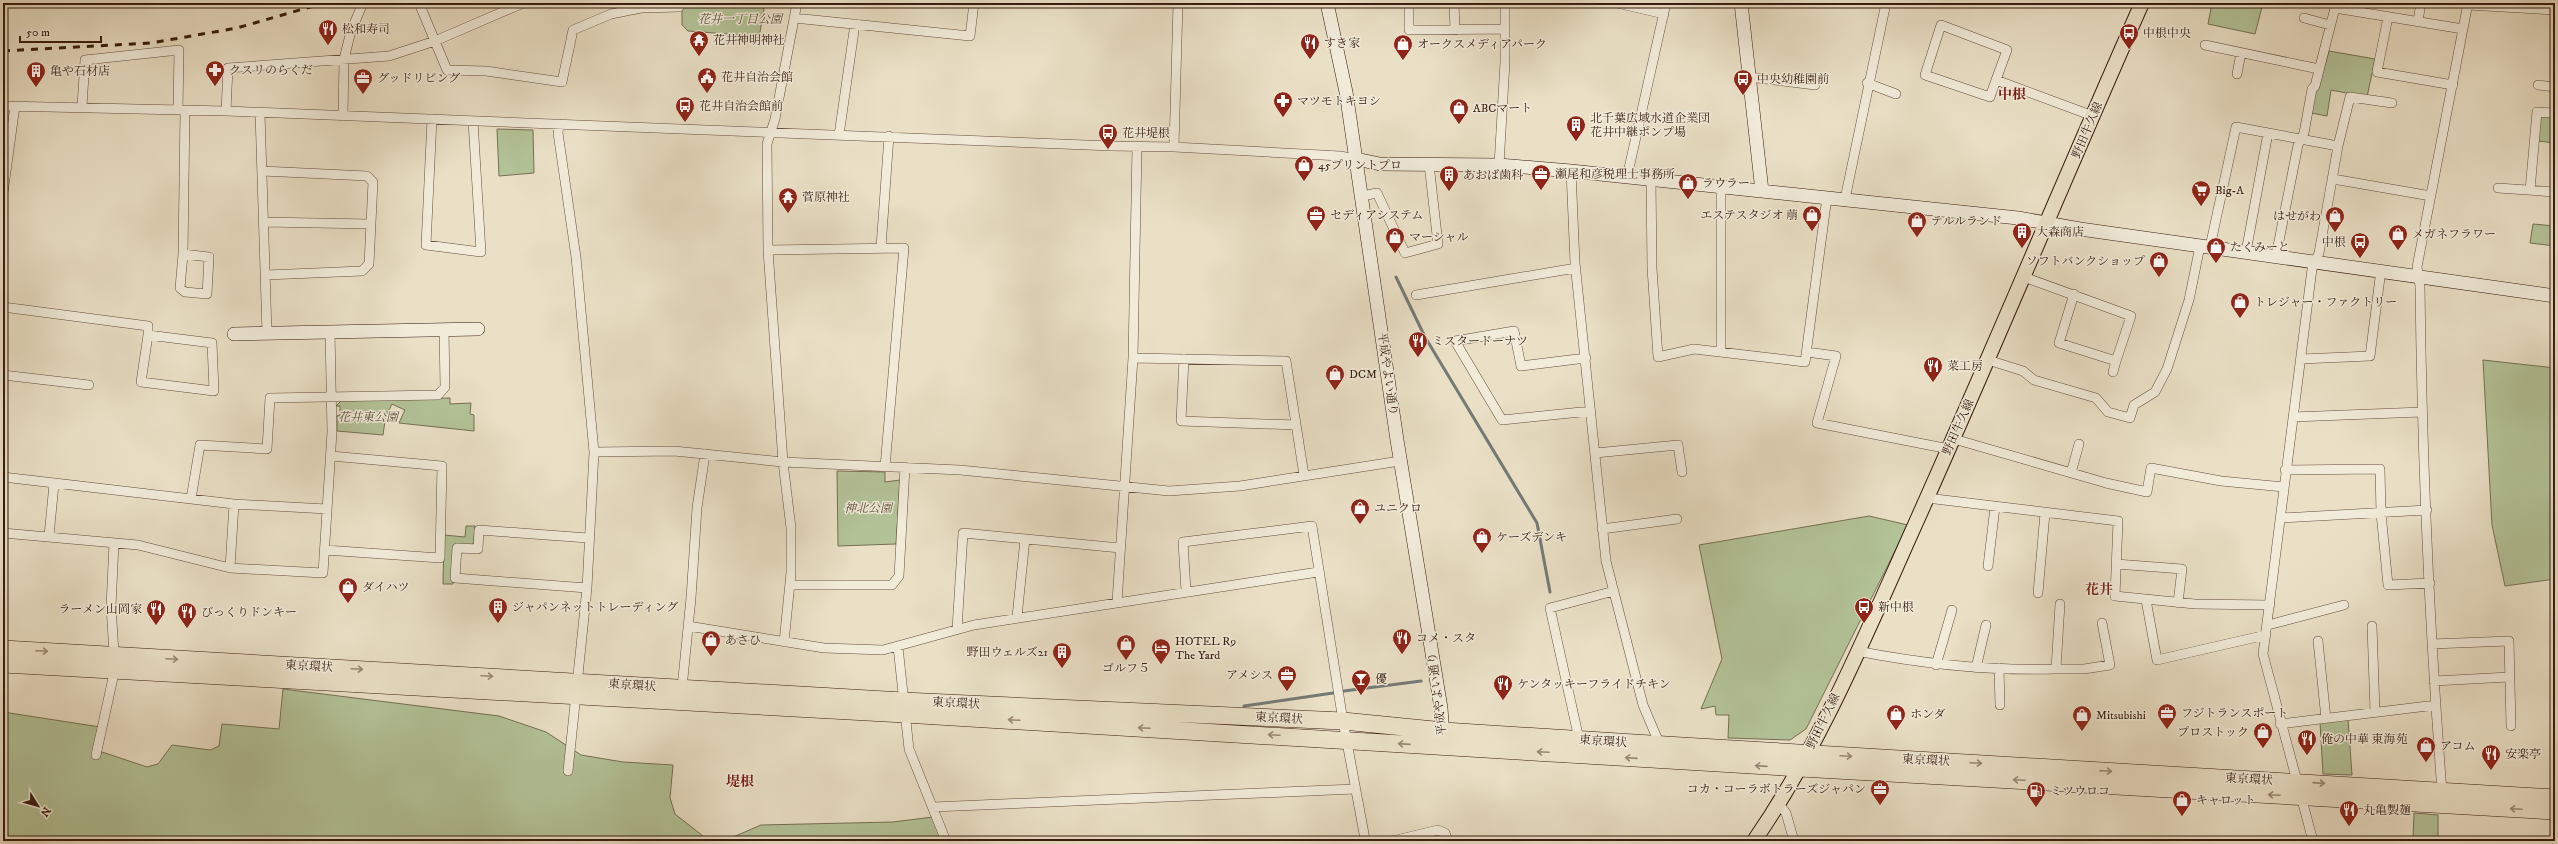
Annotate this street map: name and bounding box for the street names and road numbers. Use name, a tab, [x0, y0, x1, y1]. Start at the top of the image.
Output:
street label: 野田牛久線	[2069, 100, 2106, 161]
street label: 平成やよい通り	[1374, 331, 1401, 417]
street label: 野田牛久線	[1939, 397, 1978, 458]
street label: 平成やよい通り	[1425, 651, 1450, 737]
street label: 東京環状	[285, 658, 333, 675]
street label: 東京環状	[607, 676, 656, 695]
street label: 野田牛久線	[1804, 691, 1843, 751]
street label: 東京環状	[932, 695, 980, 712]
street label: 東京環状	[1255, 710, 1303, 727]
street label: 東京環状	[1578, 732, 1627, 751]
street label: 東京環状	[1902, 752, 1950, 769]
street label: 東京環状	[2225, 771, 2273, 788]

